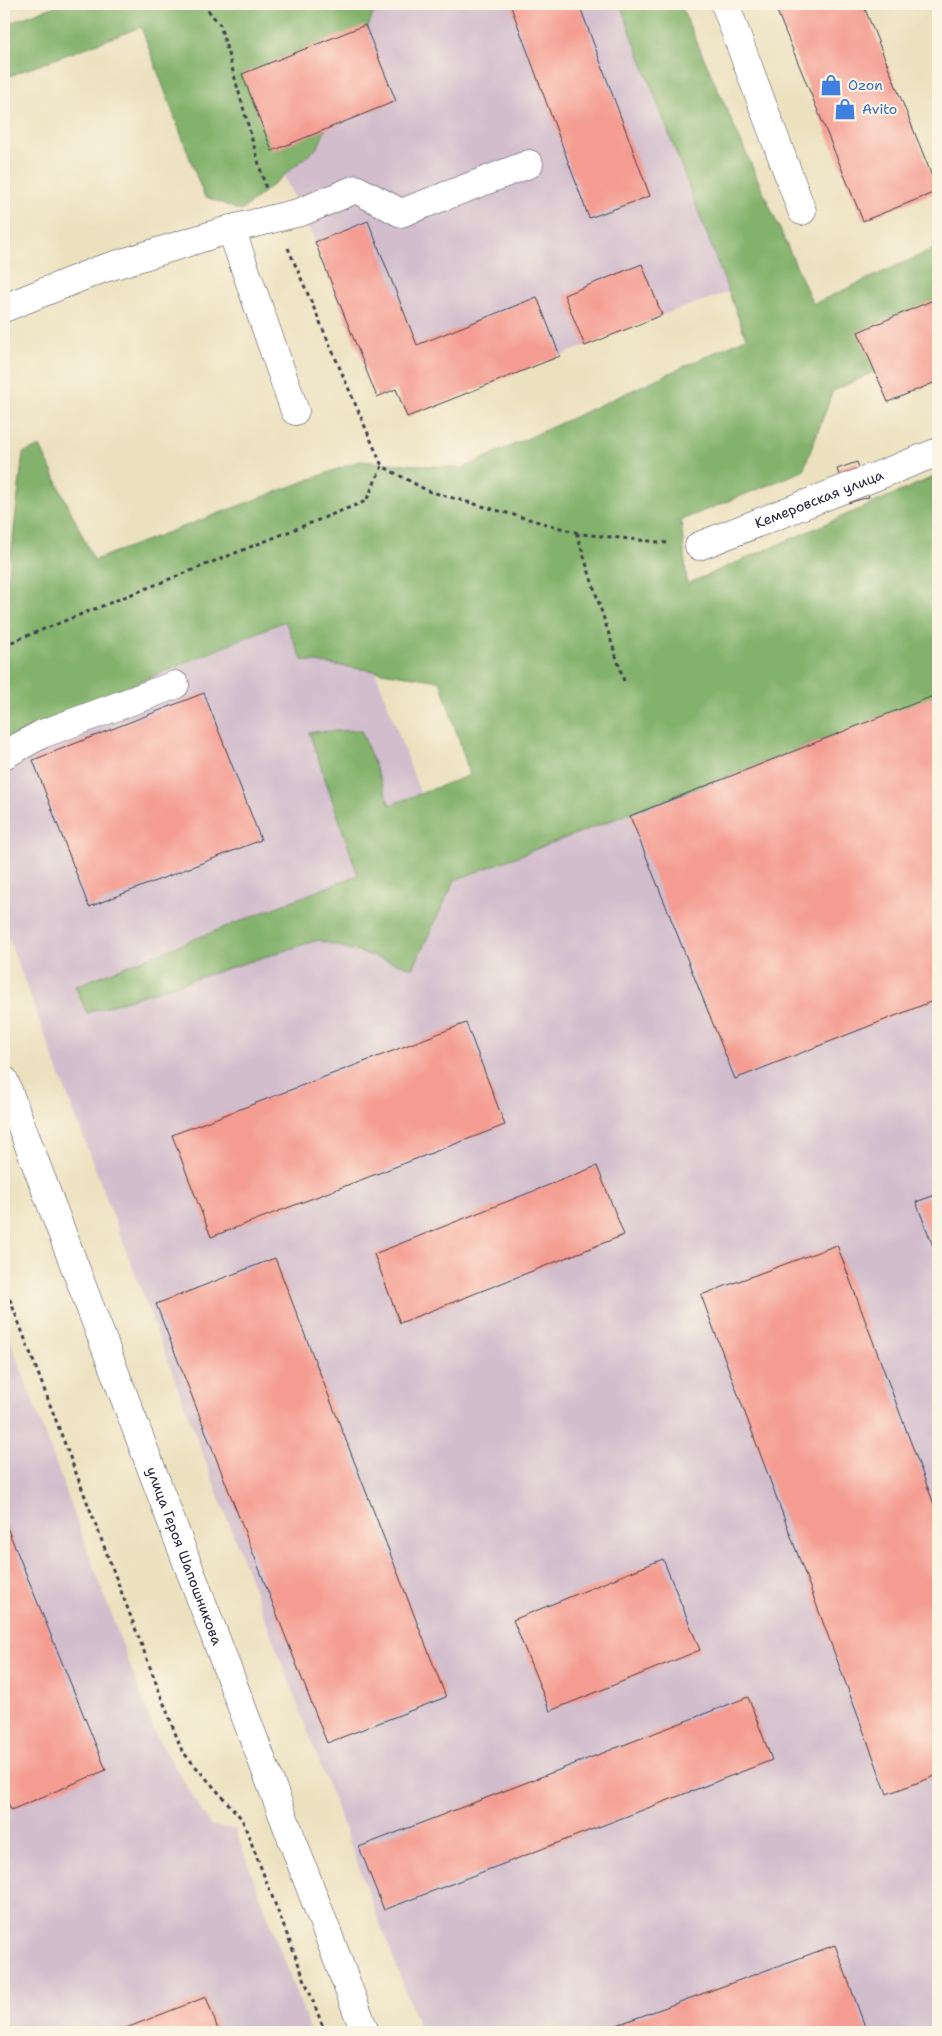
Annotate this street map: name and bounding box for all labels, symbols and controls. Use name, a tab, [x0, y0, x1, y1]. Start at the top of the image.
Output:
shop icon: Ozon	[818, 72, 844, 98]
place label: Ozon	[848, 76, 883, 94]
shop icon: Avito	[832, 96, 858, 122]
place label: Avito	[862, 100, 897, 118]
street label: Кемеровская улица	[752, 465, 886, 532]
street label: улица Героя Шапошникова	[143, 1464, 226, 1648]

